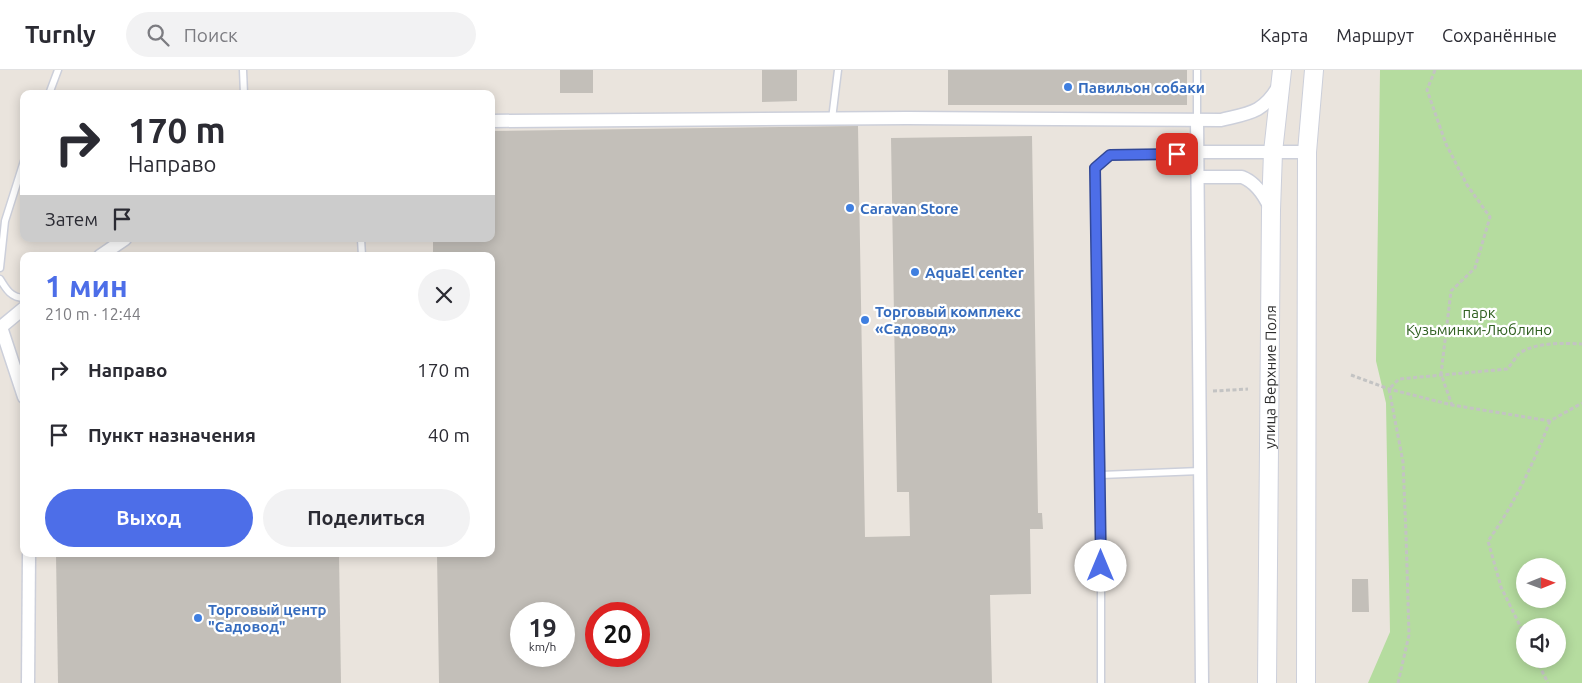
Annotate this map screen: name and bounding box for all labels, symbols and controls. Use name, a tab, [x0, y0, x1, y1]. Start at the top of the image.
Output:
search box	[126, 12, 476, 57]
text: Turnly	[25, 21, 96, 48]
icon: search	[144, 21, 172, 49]
text: Поиск	[184, 24, 238, 46]
text: Карта	[1260, 25, 1308, 45]
text: Маршрут	[1336, 25, 1414, 45]
text: Сохранённые	[1442, 25, 1557, 45]
place label: Павильон собаки	[1078, 79, 1205, 96]
marker: Павильон собаки	[1062, 81, 1074, 93]
icon: right	[45, 110, 110, 175]
text: 170 m	[128, 110, 226, 150]
pin	[1156, 133, 1198, 175]
icon: arrive	[1163, 140, 1191, 168]
text: Направо	[128, 151, 216, 176]
place label: Caravan Store	[860, 200, 959, 217]
marker: Caravan Store	[844, 202, 856, 214]
icon: arrive	[108, 205, 136, 233]
text: Затем	[45, 208, 98, 230]
place label: AquaEl center	[925, 264, 1025, 281]
marker: AquaEl center	[909, 266, 921, 278]
text: 1 мин	[45, 269, 128, 303]
button: close	[418, 269, 470, 321]
place label: Торговый комплекс «Садовод»	[875, 303, 1021, 337]
park label: парк Кузьминки-Люблино	[1406, 304, 1552, 338]
text: 210 m · 12:44	[45, 305, 141, 323]
street label: улица Верхние Поля	[1260, 305, 1279, 449]
marker: Торговый комплекс «Садовод»	[859, 314, 871, 326]
icon: right	[45, 356, 73, 384]
text: Направо	[88, 359, 168, 381]
text: 170 m	[417, 359, 470, 381]
icon: arrive	[45, 421, 73, 449]
text: Пункт назначения	[88, 424, 256, 446]
text: 40 m	[428, 424, 470, 446]
button: Выход	[45, 489, 253, 547]
button: Поделиться	[263, 489, 470, 547]
position arrow	[1074, 539, 1126, 591]
north arrow	[1516, 558, 1566, 608]
map controls	[1516, 558, 1566, 668]
place label: Торговый центр "Садовод"	[208, 601, 327, 635]
speed limit sign: 20	[585, 602, 650, 667]
marker: Торговый центр "Садовод"	[192, 612, 204, 624]
text: 19	[528, 614, 557, 642]
button: sound	[1516, 618, 1566, 668]
text: km/h	[529, 640, 556, 653]

